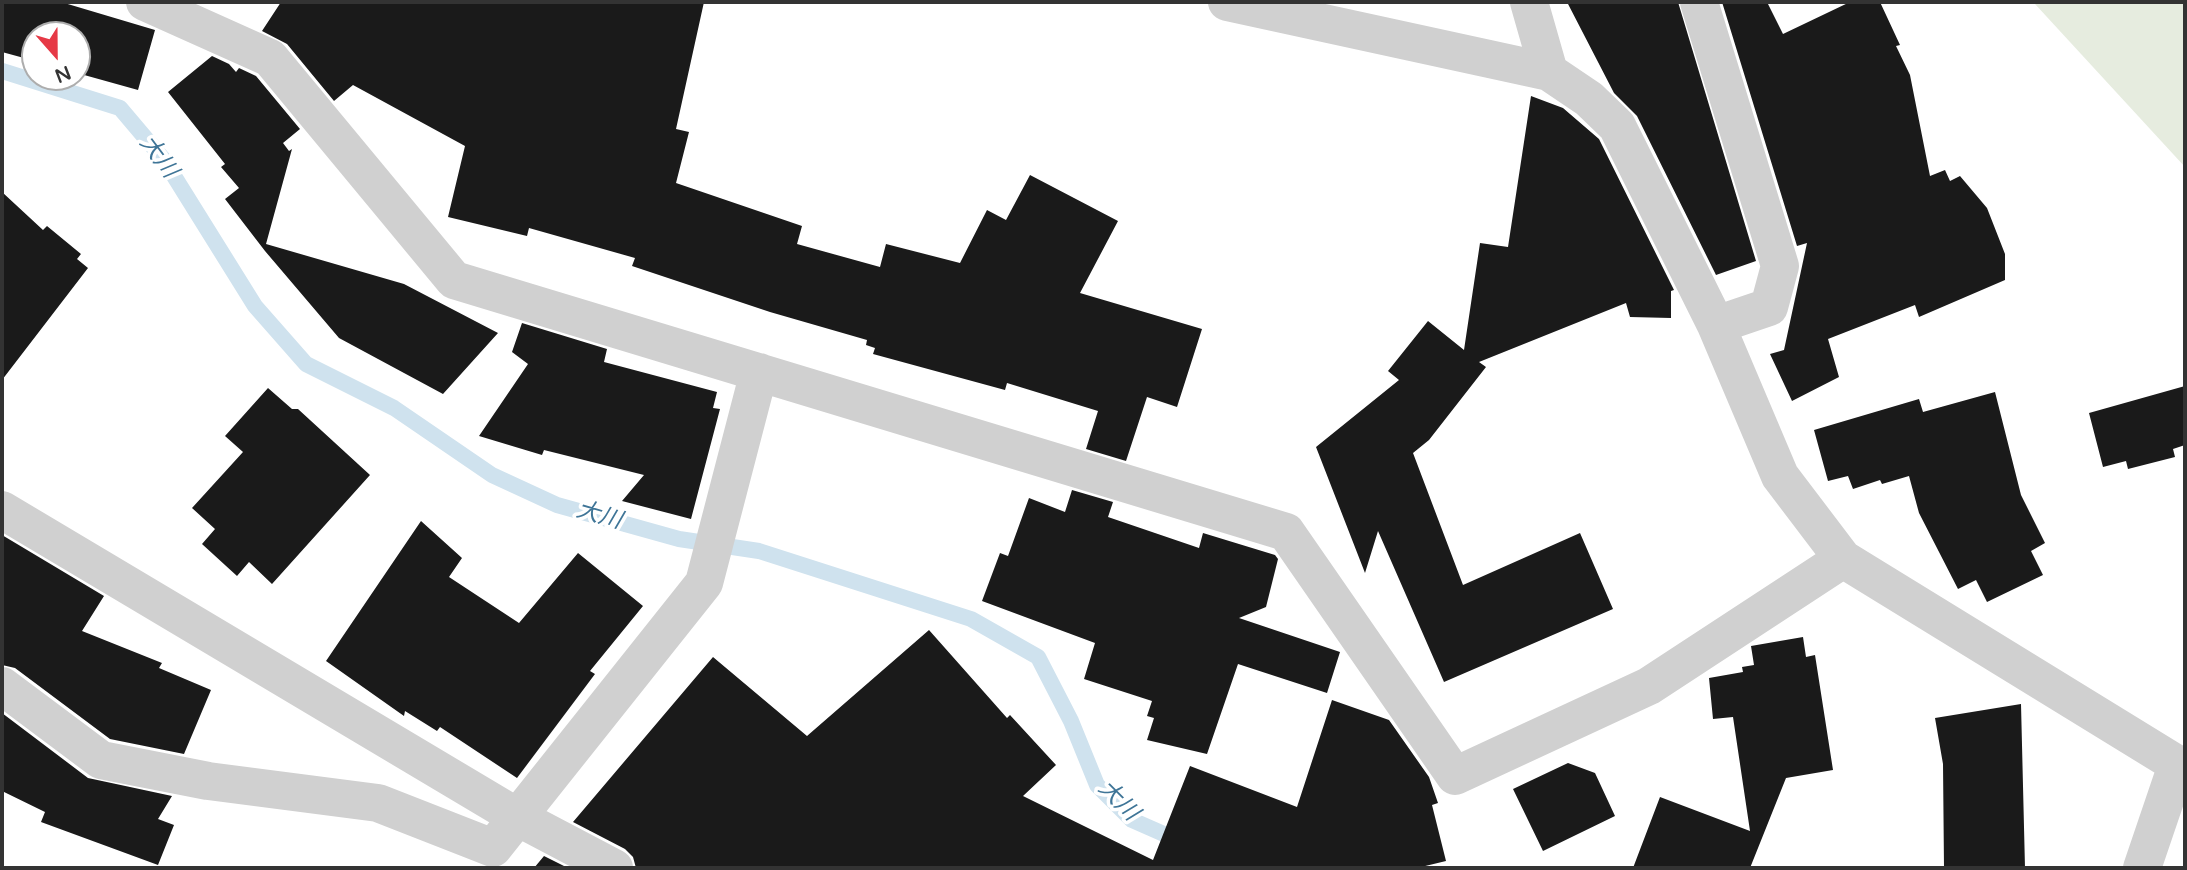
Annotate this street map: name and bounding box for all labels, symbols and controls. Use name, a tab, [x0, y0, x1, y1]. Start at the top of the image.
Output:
north arrow	[21, 21, 91, 91]
text: N	[52, 61, 74, 87]
water label: 大川	[133, 130, 183, 184]
water label: 大川	[573, 496, 625, 536]
water label: 大川	[1092, 775, 1144, 827]

